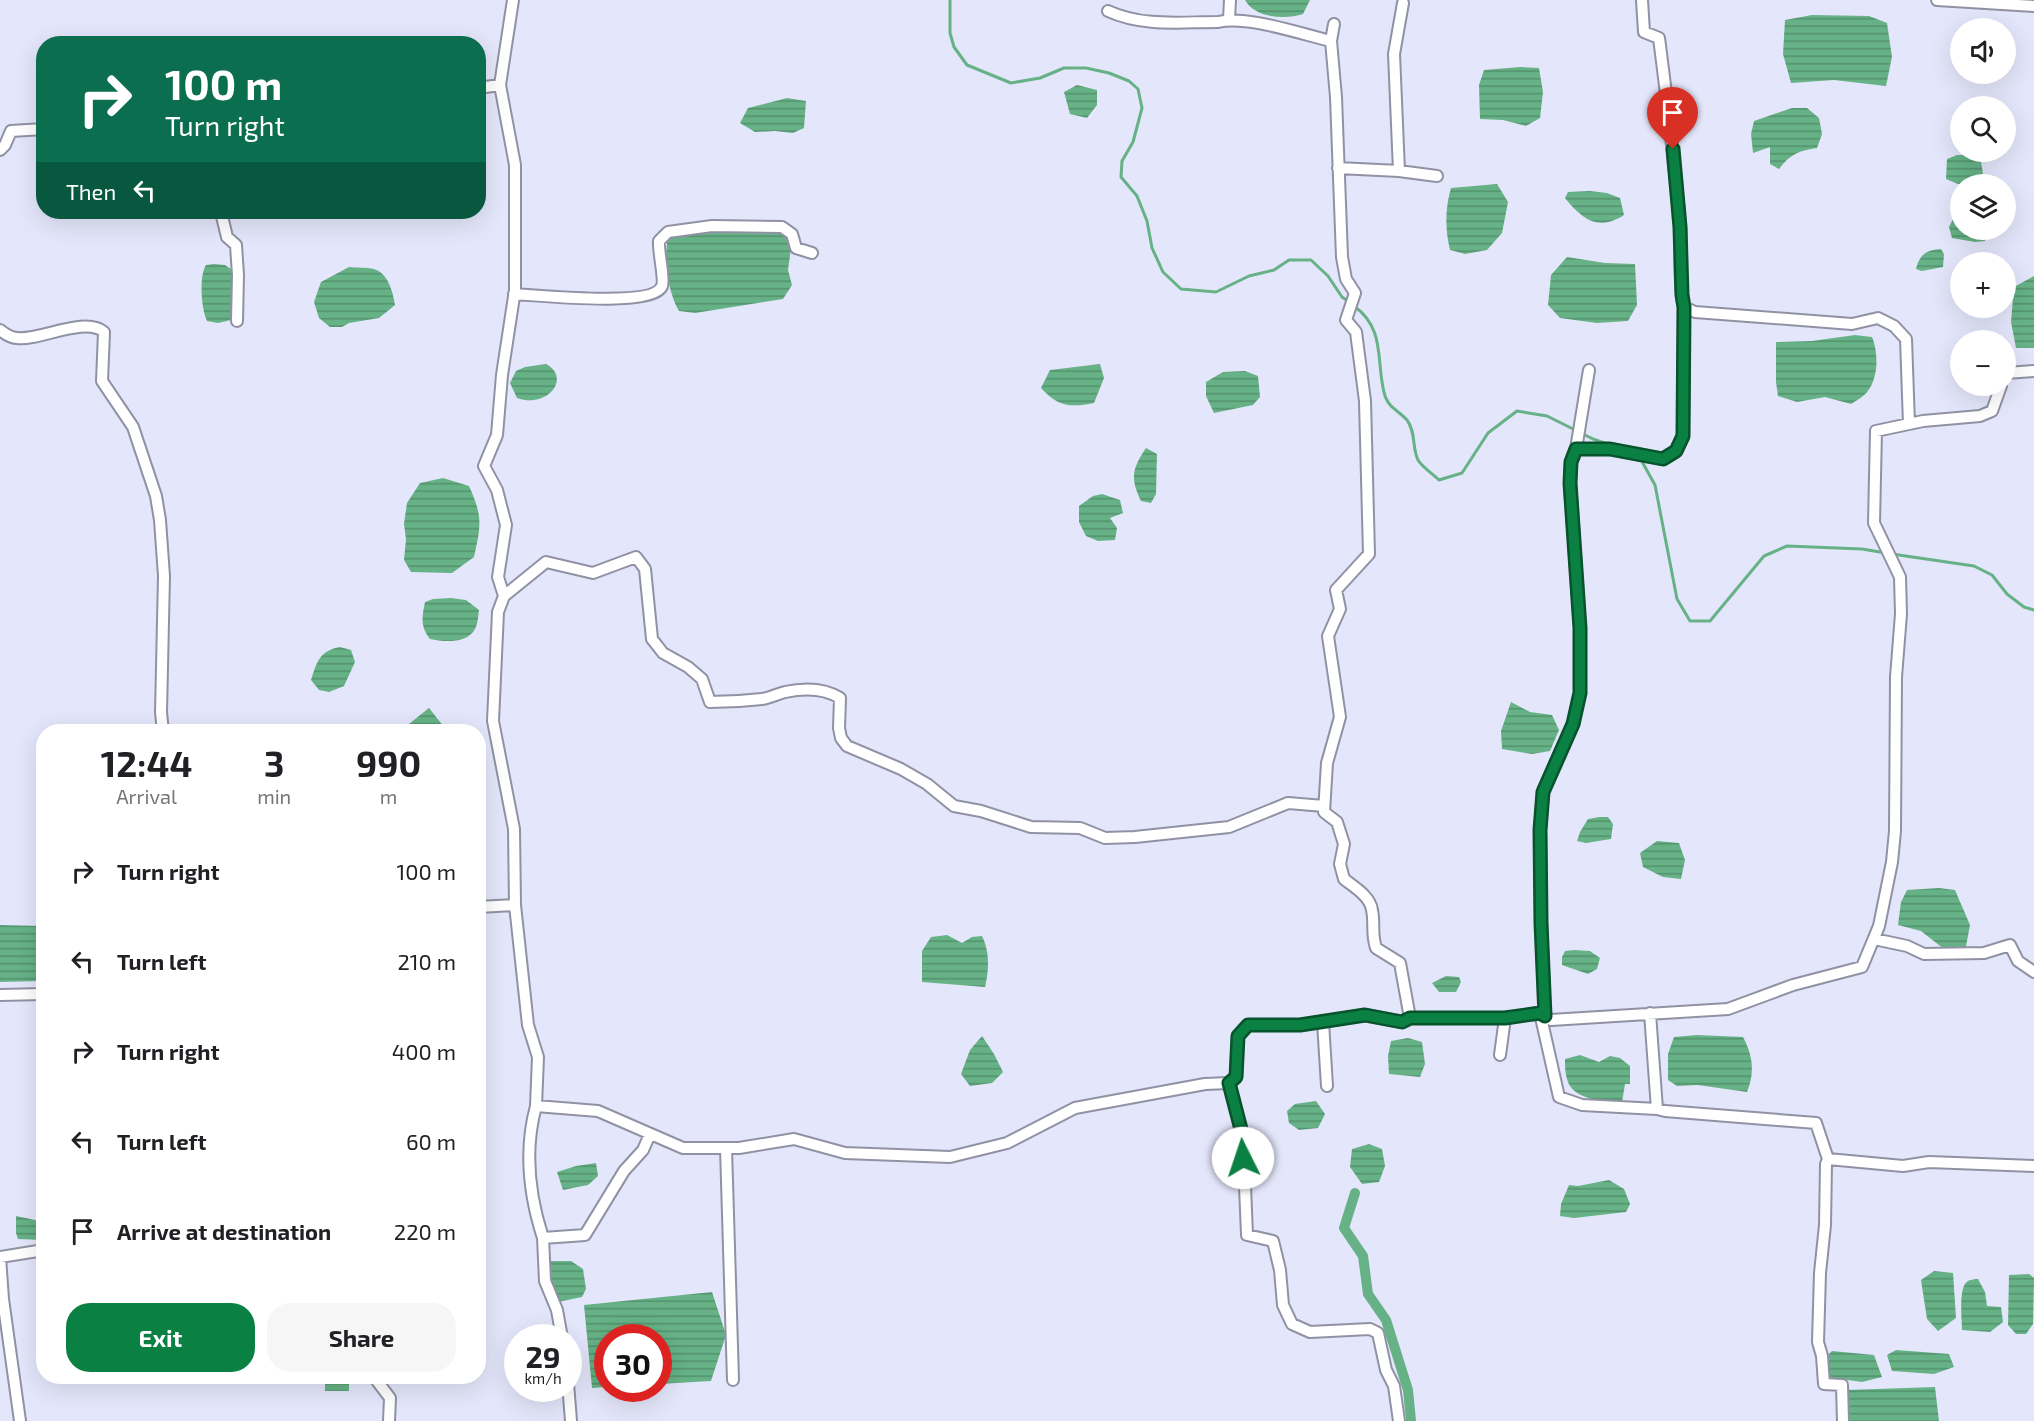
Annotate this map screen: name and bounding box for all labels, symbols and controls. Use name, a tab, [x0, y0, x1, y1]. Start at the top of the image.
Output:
map controls	[1950, 18, 2016, 396]
button: sound	[1950, 18, 2016, 84]
text: 100 m	[165, 58, 282, 108]
icon: right	[66, 60, 144, 138]
pin	[1647, 87, 1698, 149]
icon: arrive	[1656, 96, 1689, 129]
button: search	[1950, 96, 2016, 162]
text: Turn right	[165, 109, 285, 141]
icon: left	[128, 174, 161, 207]
button: layers	[1950, 174, 2016, 240]
text: Then	[66, 178, 116, 204]
button: +	[1950, 252, 2016, 318]
button: −	[1950, 330, 2016, 396]
text: 12:44	[101, 741, 192, 784]
text: 3	[264, 741, 284, 784]
text: 990	[356, 741, 421, 784]
text: Arrival	[116, 784, 177, 808]
text: min	[257, 784, 291, 808]
text: m	[380, 784, 397, 808]
icon: right	[66, 855, 99, 888]
text: Turn right	[117, 858, 219, 884]
text: 100 m	[397, 858, 456, 884]
icon: left	[66, 945, 99, 978]
text: Turn left	[117, 948, 206, 974]
text: 210 m	[397, 948, 456, 974]
icon: right	[66, 1035, 99, 1068]
text: Turn right	[117, 1038, 219, 1064]
text: 400 m	[392, 1038, 456, 1064]
icon: left	[66, 1125, 99, 1158]
position arrow	[1211, 1126, 1275, 1190]
text: Turn left	[117, 1128, 206, 1154]
text: 60 m	[406, 1128, 456, 1154]
icon: arrive	[66, 1215, 99, 1248]
text: Arrive at destination	[117, 1218, 331, 1244]
text: 220 m	[394, 1218, 456, 1244]
button: Exit	[66, 1303, 255, 1372]
button: Share	[267, 1303, 456, 1372]
speed limit sign: 30	[594, 1324, 672, 1402]
text: 29	[525, 1338, 561, 1374]
text: km/h	[524, 1369, 562, 1387]

